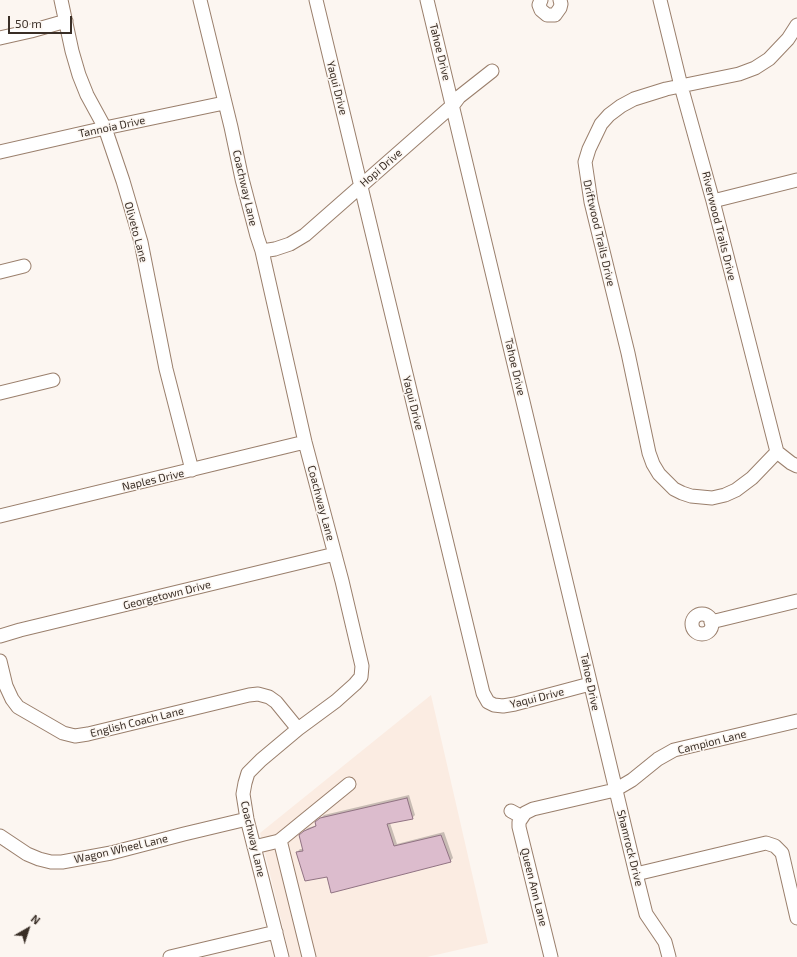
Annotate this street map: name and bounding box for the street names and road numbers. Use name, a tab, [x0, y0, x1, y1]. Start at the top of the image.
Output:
street label: Tahoe Drive	[427, 22, 453, 82]
street label: Yaqui Drive	[324, 59, 350, 117]
street label: Tannoia Drive	[77, 114, 147, 140]
street label: Hopi Drive	[357, 146, 405, 190]
street label: Coachway Lane	[230, 149, 260, 227]
street label: Riverwood Trails Drive	[699, 170, 739, 282]
street label: Driftwood Trails Drive	[580, 178, 618, 288]
street label: Oliveto Lane	[122, 200, 150, 264]
street label: Tahoe Drive	[502, 337, 528, 397]
street label: Yaqui Drive	[400, 374, 426, 432]
street label: Coachway Lane	[305, 464, 337, 542]
street label: Naples Drive	[121, 466, 185, 494]
street label: Georgetown Drive	[122, 578, 212, 612]
street label: Tahoe Drive	[577, 652, 603, 712]
street label: Yaqui Drive	[508, 685, 566, 711]
street label: English Coach Lane	[89, 704, 185, 740]
street label: Campion Lane	[676, 727, 748, 757]
street label: Coachway Lane	[238, 800, 268, 878]
street label: Shamrock Drive	[614, 808, 646, 888]
street label: Wagon Wheel Lane	[73, 832, 169, 866]
street label: Queen Ann Lane	[518, 846, 550, 928]

